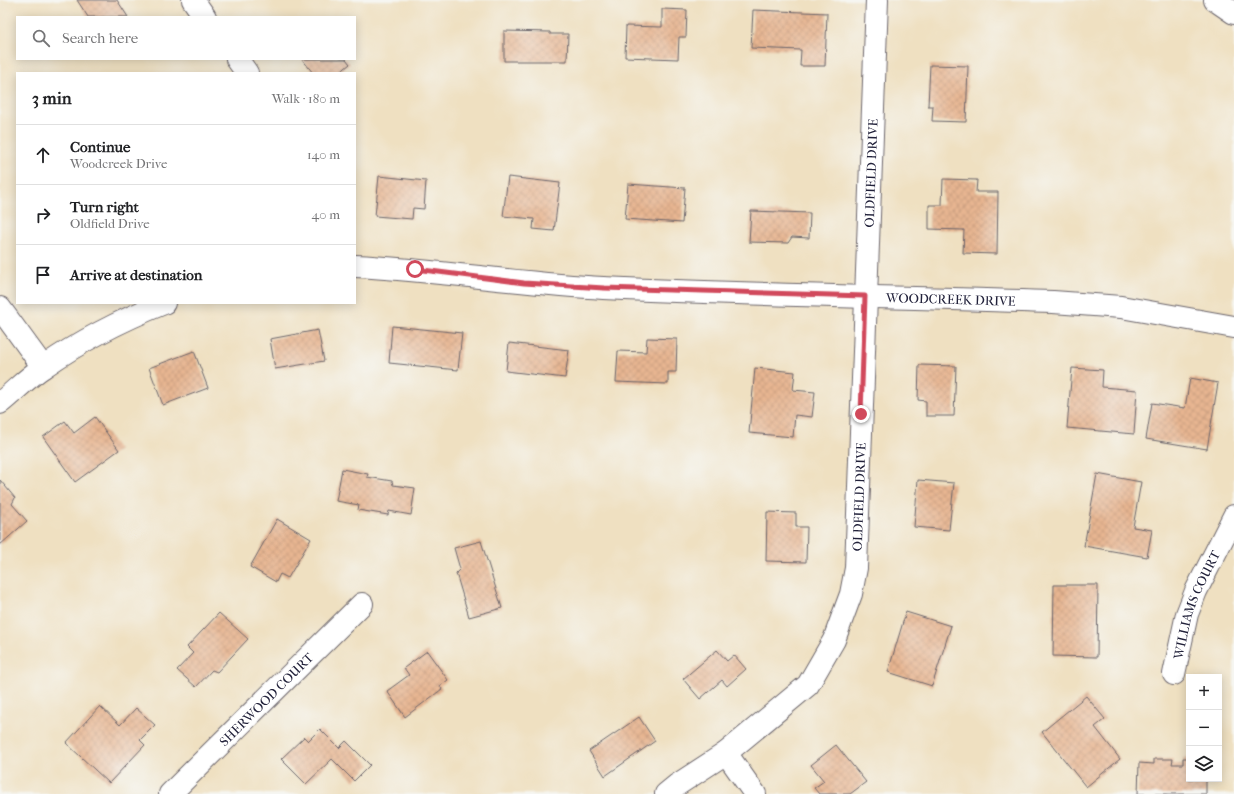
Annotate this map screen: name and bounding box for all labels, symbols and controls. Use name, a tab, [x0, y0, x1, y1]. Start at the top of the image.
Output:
search box	[16, 16, 356, 60]
icon: search	[30, 27, 52, 49]
text: Search here	[62, 29, 138, 47]
text: 3 min	[32, 88, 72, 108]
text: Walk · 180 m	[272, 91, 340, 106]
street label: OLDFIELD DRIVE	[861, 118, 880, 228]
text: Continue	[70, 138, 130, 156]
icon: ahead	[32, 144, 54, 166]
text: 140 m	[307, 147, 340, 162]
text: Woodcreek Drive	[70, 156, 167, 171]
text: Turn right	[70, 198, 139, 216]
icon: right	[32, 204, 54, 226]
text: 40 m	[312, 207, 340, 222]
text: Oldfield Drive	[70, 216, 150, 231]
route start	[406, 260, 424, 278]
icon: arrive	[32, 264, 54, 286]
text: Arrive at destination	[70, 266, 202, 284]
street label: WOODCREEK DRIVE	[885, 290, 1016, 308]
route end	[852, 405, 870, 423]
street label: OLDFIELD DRIVE	[849, 442, 868, 552]
street label: WILLIAMS COURT	[1170, 548, 1223, 662]
street label: SHERWOOD COURT	[216, 649, 316, 749]
map controls	[1186, 674, 1222, 782]
button: +	[1186, 674, 1222, 710]
button: −	[1186, 710, 1222, 746]
button: layers	[1186, 746, 1222, 782]

